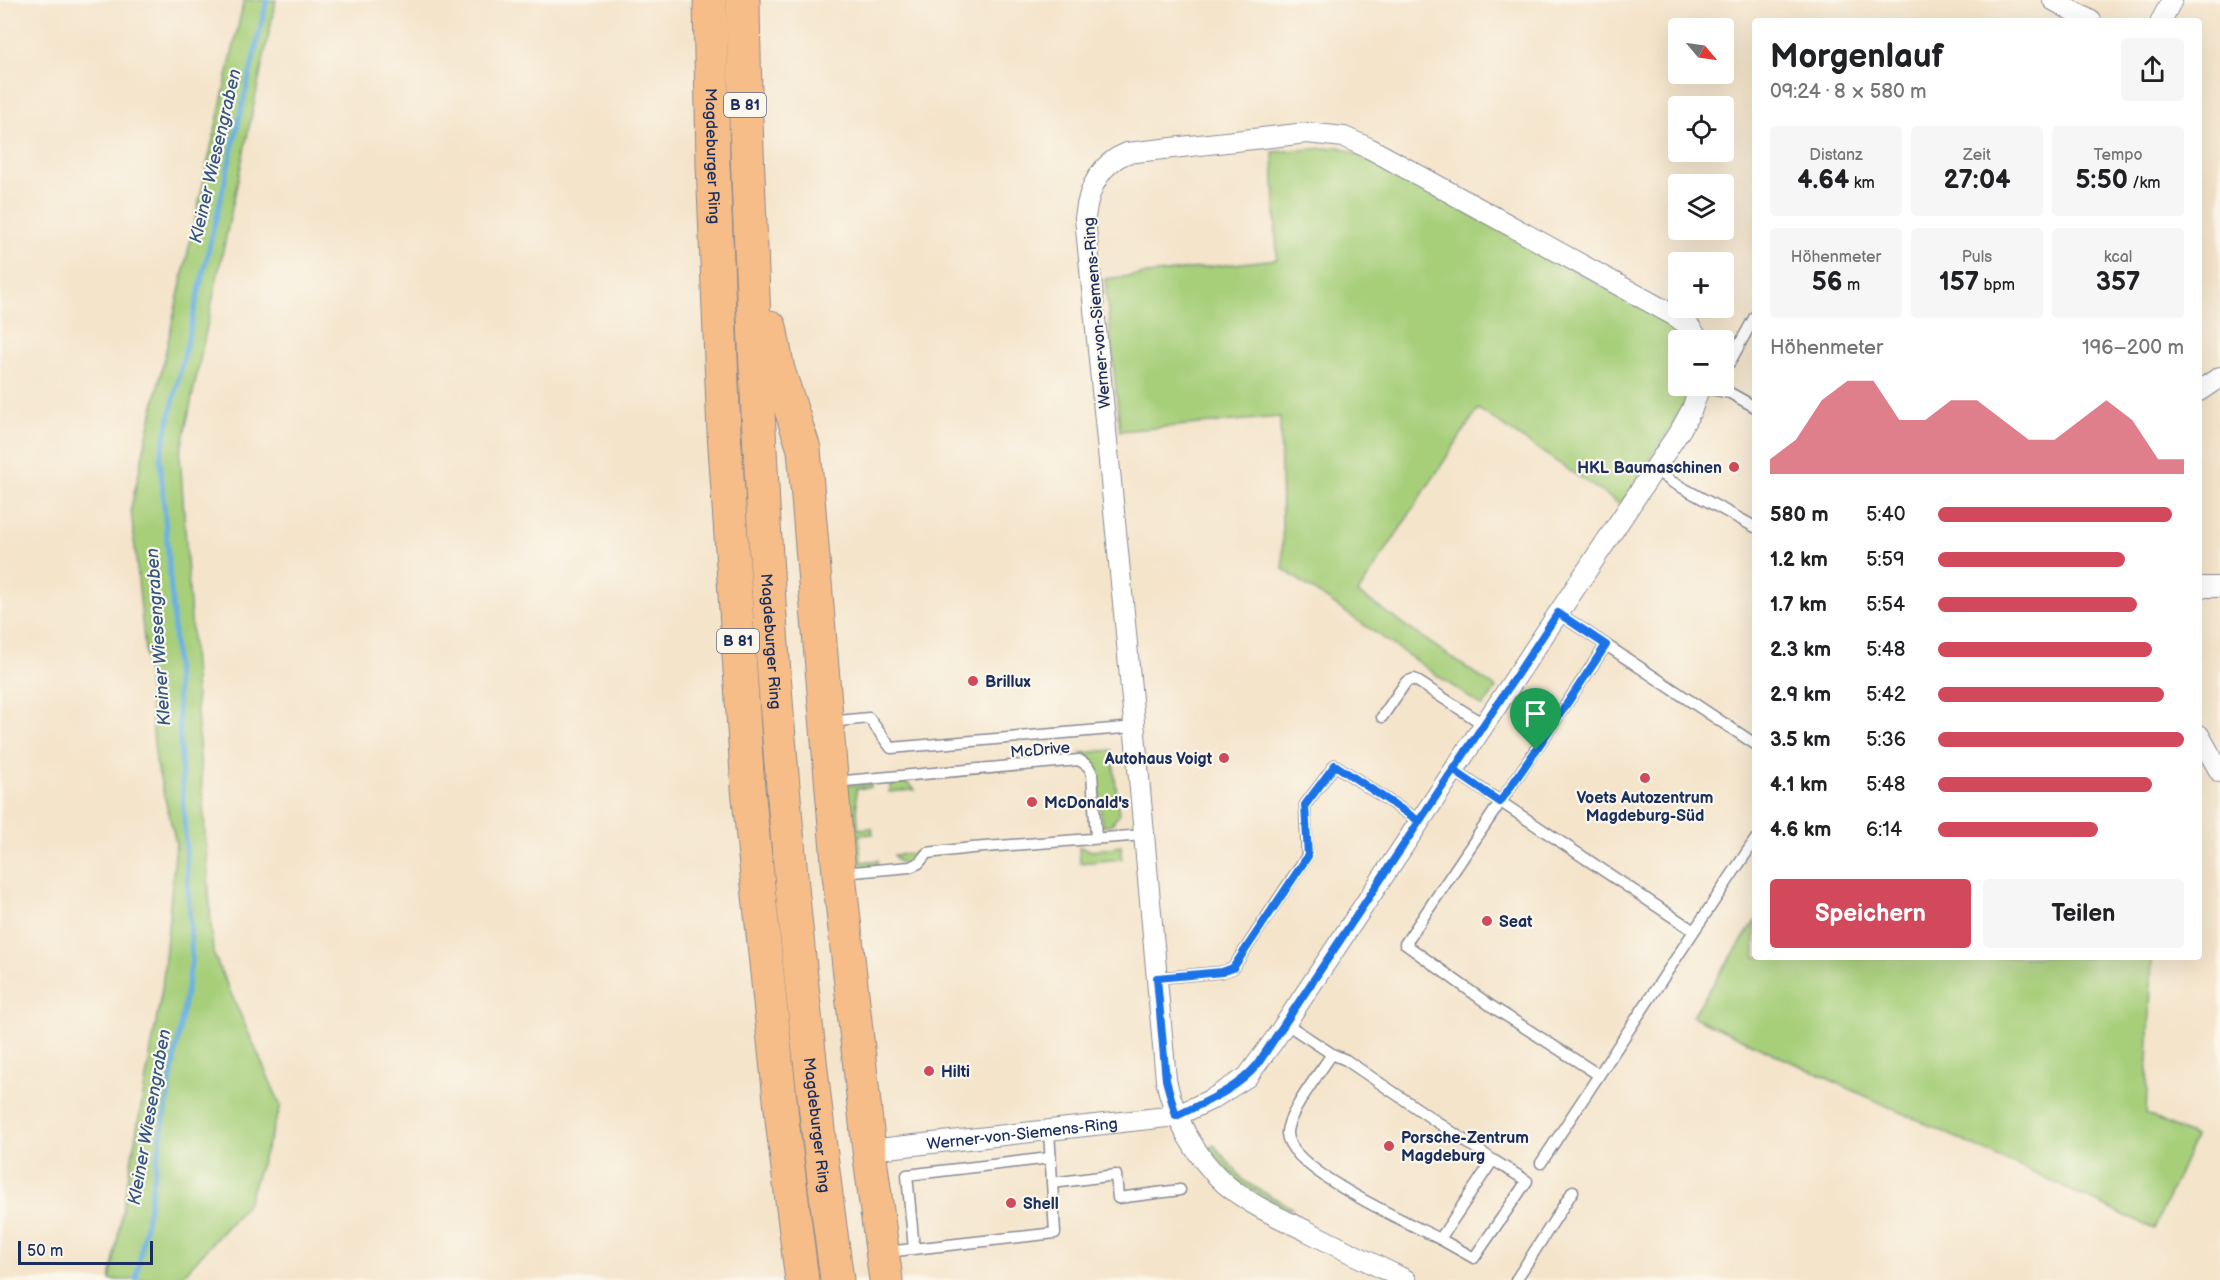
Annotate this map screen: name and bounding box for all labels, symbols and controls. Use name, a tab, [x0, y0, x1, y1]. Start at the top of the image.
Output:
north arrow	[1668, 18, 1734, 84]
map controls	[1668, 18, 1734, 396]
text: Morgenlauf	[1770, 37, 1944, 77]
button: share	[2121, 38, 2184, 101]
water label: Kleiner Wiesengraben	[185, 67, 246, 245]
text: 09:24 · 8 × 580 m	[1770, 80, 1927, 104]
street label: Magdeburger Ring	[701, 88, 723, 225]
road number: B 81	[724, 93, 766, 117]
button: locate	[1668, 96, 1734, 162]
text: Distanz	[1809, 146, 1863, 165]
text: Zeit	[1963, 146, 1991, 165]
text: Tempo	[2093, 146, 2143, 165]
text: 4.64	[1797, 165, 1849, 196]
text: 27:04	[1943, 165, 2011, 196]
text: 5:50	[2075, 165, 2128, 196]
button: layers	[1668, 174, 1734, 240]
text: km	[1849, 174, 1875, 193]
text: /km	[2128, 174, 2161, 193]
street label: Werner-von-Siemens-Ring	[1080, 216, 1115, 409]
text: Höhenmeter	[1791, 248, 1881, 267]
text: Puls	[1962, 248, 1992, 267]
text: kcal	[2104, 248, 2132, 267]
button: +	[1668, 252, 1734, 318]
text: 56	[1812, 267, 1843, 298]
text: 157	[1939, 267, 1979, 298]
text: 357	[2096, 267, 2140, 298]
text: m	[1843, 276, 1860, 295]
text: bpm	[1979, 276, 2015, 295]
button: −	[1668, 330, 1734, 396]
text: Höhenmeter	[1770, 336, 1883, 360]
text: 196–200 m	[2082, 336, 2184, 360]
place label: HKL Baumaschinen	[1577, 459, 1722, 478]
marker: HKL Baumaschinen	[1727, 460, 1741, 474]
text: 580 m	[1770, 503, 1828, 527]
text: 5:40	[1866, 503, 1905, 527]
water label: Kleiner Wiesengraben	[142, 547, 175, 727]
text: 1.2 km	[1770, 548, 1828, 572]
text: 5:59	[1866, 548, 1905, 572]
street label: Magdeburger Ring	[756, 573, 785, 710]
text: 1.7 km	[1770, 593, 1827, 617]
text: 5:54	[1866, 593, 1905, 617]
road number: B 81	[717, 629, 759, 653]
text: 2.3 km	[1770, 638, 1831, 662]
text: 5:48	[1866, 638, 1905, 662]
place label: Brillux	[985, 673, 1031, 692]
marker: Brillux	[966, 674, 980, 688]
text: 2.9 km	[1770, 683, 1831, 707]
text: 5:42	[1866, 683, 1906, 707]
pin	[1510, 688, 1561, 750]
icon: arrive	[1519, 697, 1552, 730]
text: 3.5 km	[1770, 728, 1831, 752]
text: 5:36	[1866, 728, 1906, 752]
street label: McDrive	[1009, 738, 1071, 763]
place label: Autohaus Voigt	[1104, 750, 1213, 769]
marker: Autohaus Voigt	[1217, 751, 1231, 765]
marker: Voets Autozentrum Magdeburg-Süd	[1638, 771, 1652, 785]
text: 4.1 km	[1770, 773, 1828, 797]
text: 5:48	[1866, 773, 1905, 797]
place label: Voets Autozentrum Magdeburg-Süd	[1576, 789, 1714, 826]
place label: McDonald's	[1044, 794, 1129, 813]
marker: McDonald's	[1025, 795, 1039, 809]
text: 4.6 km	[1770, 818, 1831, 842]
text: 6:14	[1866, 818, 1902, 842]
button: Speichern	[1770, 879, 1971, 948]
button: Teilen	[1983, 879, 2184, 948]
place label: Seat	[1499, 913, 1533, 932]
marker: Seat	[1480, 914, 1494, 928]
water label: Kleiner Wiesengraben	[124, 1028, 175, 1207]
street label: Magdeburger Ring	[799, 1056, 834, 1194]
place label: Hilti	[941, 1063, 970, 1082]
marker: Hilti	[922, 1064, 936, 1078]
street label: Werner-von-Siemens-Ring	[926, 1115, 1119, 1155]
place label: Porsche-Zentrum Magdeburg	[1401, 1129, 1529, 1166]
marker: Porsche-Zentrum Magdeburg	[1382, 1139, 1396, 1153]
place label: Shell	[1023, 1195, 1059, 1214]
marker: Shell	[1004, 1196, 1018, 1210]
scale bar	[18, 1238, 153, 1266]
text: 50 m	[27, 1242, 63, 1261]

